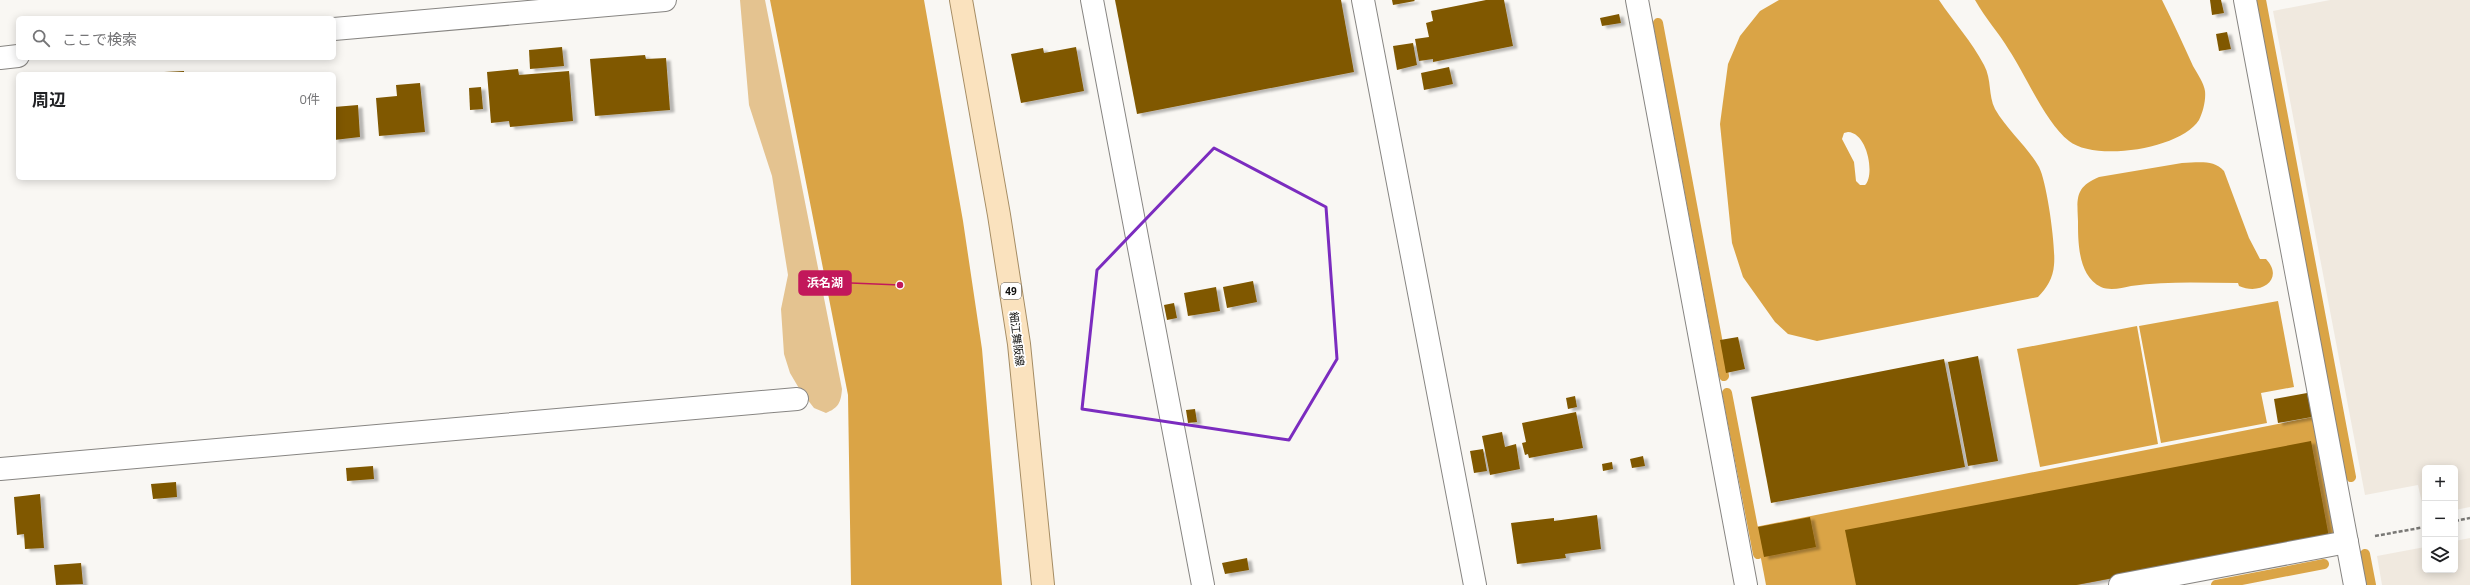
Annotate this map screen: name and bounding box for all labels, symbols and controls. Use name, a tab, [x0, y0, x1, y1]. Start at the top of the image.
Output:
search box	[16, 16, 336, 60]
icon: search	[30, 27, 52, 49]
text: ここで検索	[62, 29, 137, 49]
text: 周辺	[32, 88, 66, 111]
text: 0件	[300, 90, 320, 108]
callout: 浜名湖	[799, 271, 851, 295]
text: 浜名湖	[807, 274, 843, 291]
road number: 49	[1001, 283, 1021, 299]
street label: 細江舞阪線	[1007, 311, 1028, 367]
map controls	[2422, 465, 2458, 573]
button: +	[2422, 465, 2458, 501]
button: −	[2422, 501, 2458, 537]
button: layers	[2422, 537, 2458, 573]

